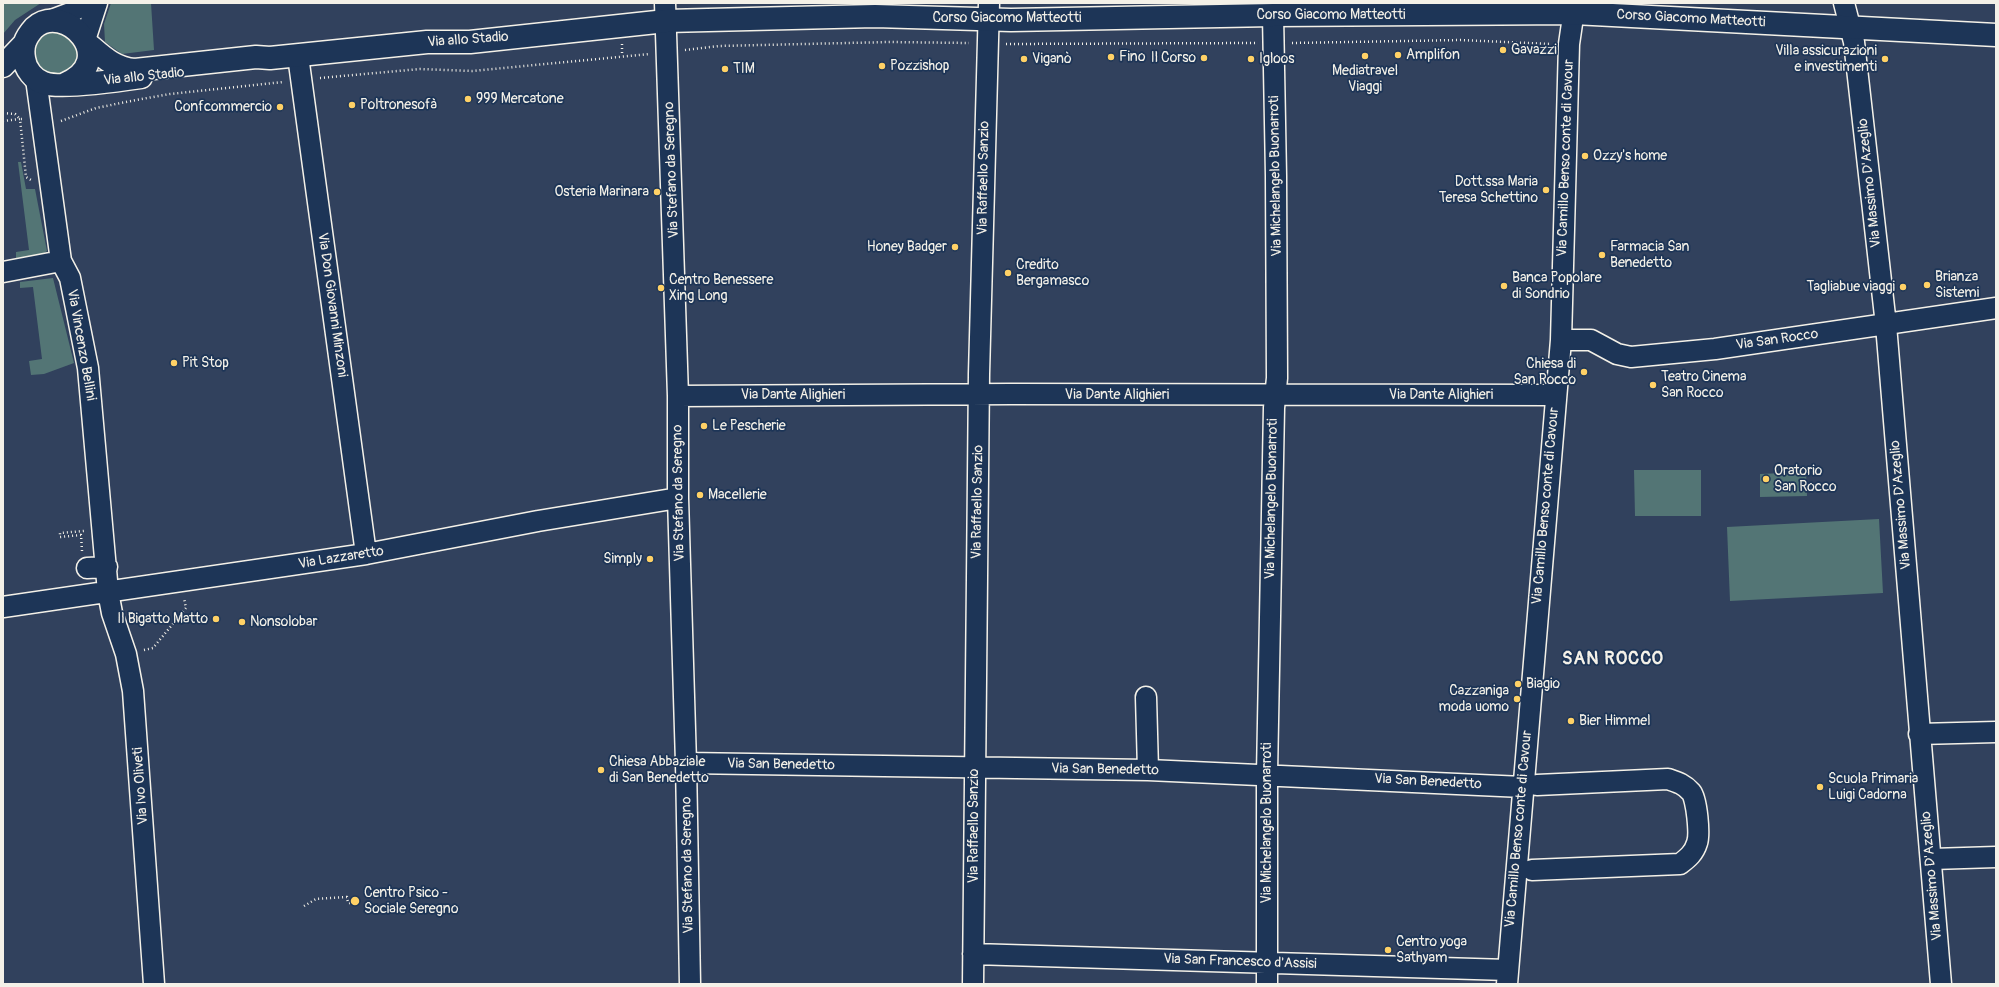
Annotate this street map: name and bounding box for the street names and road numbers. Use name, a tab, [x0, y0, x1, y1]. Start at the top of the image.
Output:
street label: Corso Giacomo Matteotti	[1256, 7, 1406, 23]
street label: Corso Giacomo Matteotti	[1616, 7, 1766, 31]
street label: Corso Giacomo Matteotti	[932, 10, 1082, 26]
street label: Via allo Stadio	[427, 29, 509, 51]
street label: Via Camillo Benso conte di Cavour	[1554, 59, 1578, 257]
street label: Via allo Stadio	[103, 64, 185, 90]
street label: Via Michelangelo Buonarroti	[1266, 95, 1286, 257]
street label: Via Stefano da Seregno	[661, 101, 683, 239]
street label: Via Massimo D'Azeglio	[1855, 118, 1885, 248]
street label: Via Raffaello Sanzio	[975, 121, 993, 235]
street label: Via Don Giovanni Minzoni	[314, 232, 350, 378]
street label: Via Vincenzo Bellini	[63, 288, 99, 402]
street label: Via San Rocco	[1735, 326, 1819, 354]
street label: Via Dante Alighieri	[741, 387, 845, 403]
street label: Via Dante Alighieri	[1065, 387, 1169, 403]
street label: Via Dante Alighieri	[1389, 387, 1493, 403]
street label: Via Camillo Benso conte di Cavour	[1529, 407, 1563, 605]
street label: Via Michelangelo Buonarroti	[1262, 418, 1282, 580]
street label: Via Stefano da Seregno	[669, 424, 689, 562]
street label: Via Massimo D'Azeglio	[1887, 440, 1915, 570]
street label: Via Raffaello Sanzio	[969, 445, 987, 559]
street label: Via Lazzaretto	[297, 543, 385, 573]
street label: Via Camillo Benso conte di Cavour	[1502, 730, 1536, 928]
street label: Via Michelangelo Buonarroti	[1259, 743, 1275, 903]
street label: Via Ivo Oliveti	[130, 747, 152, 825]
street label: Via San Benedetto	[727, 756, 835, 774]
street label: Via San Benedetto	[1051, 761, 1159, 779]
street label: Via Raffaello Sanzio	[966, 769, 982, 883]
street label: Via San Benedetto	[1374, 771, 1482, 793]
street label: Via Stefano da Seregno	[678, 796, 698, 934]
street label: Via Massimo D'Azeglio	[1918, 811, 1946, 941]
street label: Via San Francesco d'Assisi	[1163, 951, 1317, 973]

